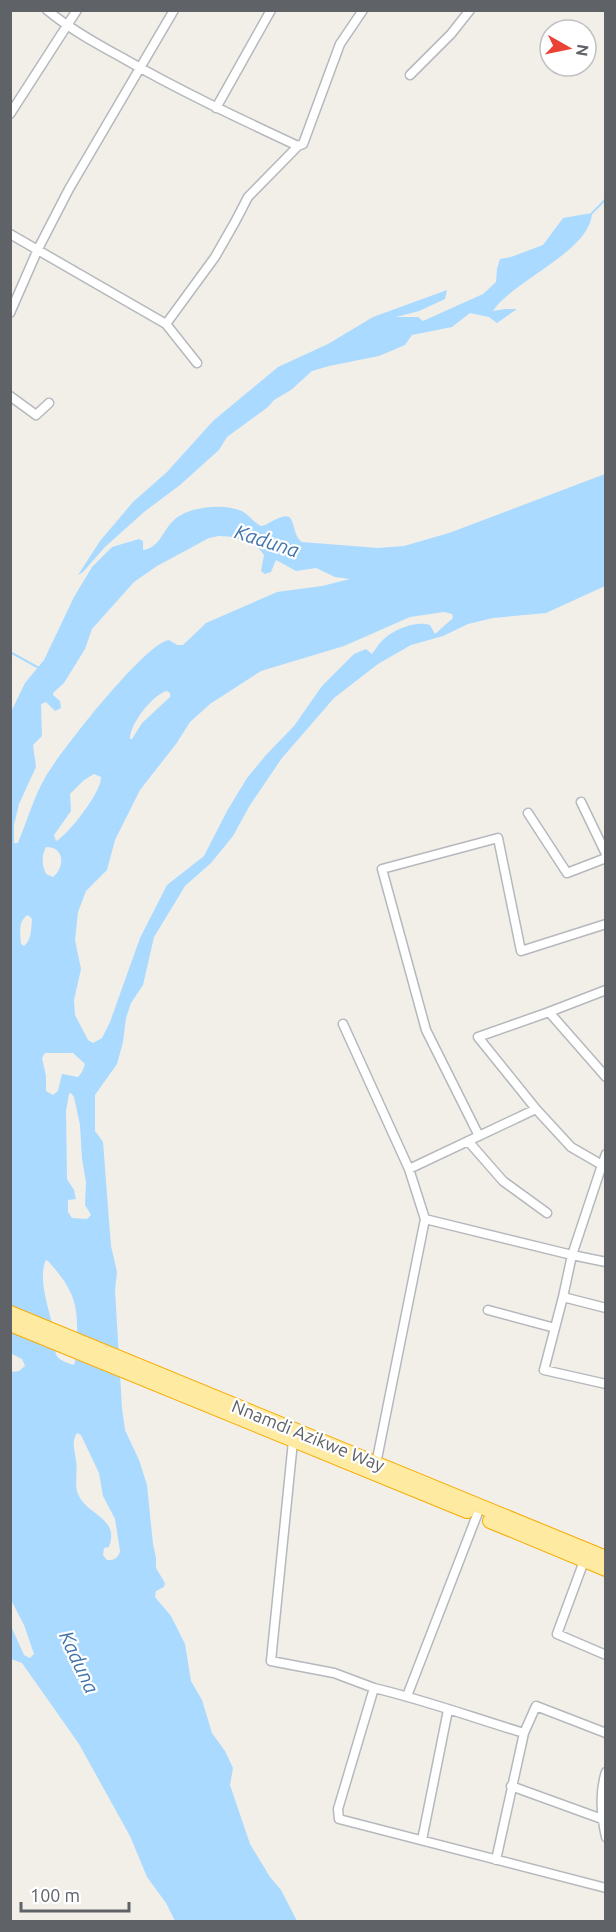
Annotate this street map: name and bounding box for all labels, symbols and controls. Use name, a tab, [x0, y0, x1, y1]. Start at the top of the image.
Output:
north arrow	[538, 18, 598, 78]
text: N	[573, 43, 593, 58]
water label: Kaduna	[232, 519, 302, 562]
street label: Nnamdi Azikwe Way	[229, 1395, 388, 1475]
water label: Kaduna	[55, 1627, 104, 1697]
scale bar	[21, 1875, 129, 1913]
text: 100 m	[30, 1885, 80, 1905]

